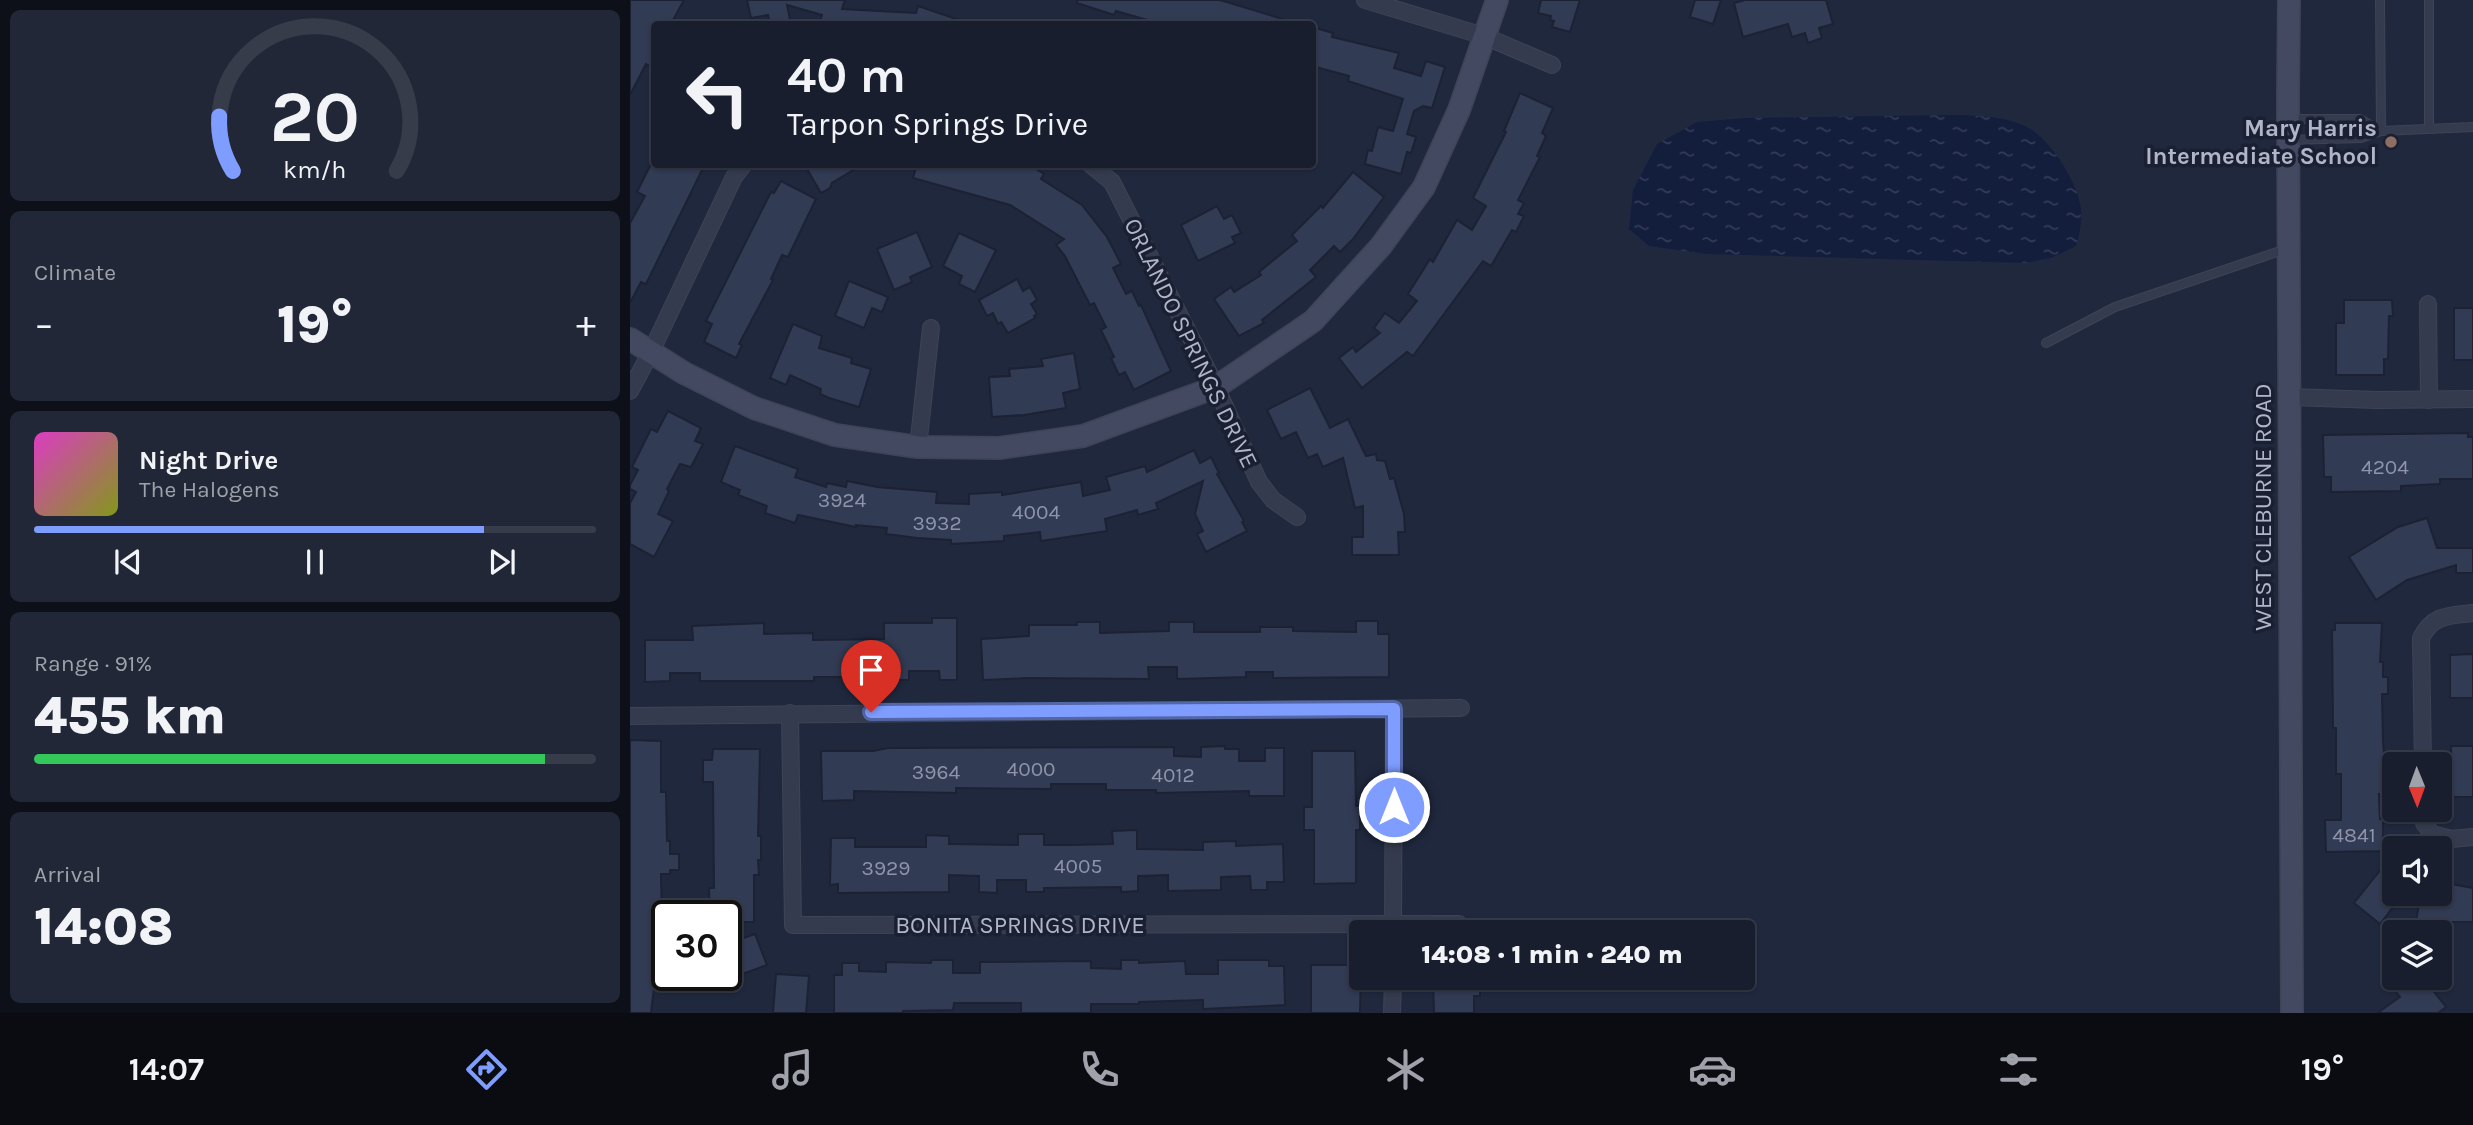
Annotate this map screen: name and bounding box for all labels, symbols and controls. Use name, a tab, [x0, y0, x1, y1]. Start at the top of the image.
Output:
text: 40 m	[787, 47, 906, 104]
icon: left	[672, 49, 763, 140]
text: 20	[270, 75, 360, 160]
text: Tarpon Springs Drive	[787, 106, 1088, 143]
place label: Mary Harris Intermediate School	[2145, 114, 2377, 170]
marker: Mary Harris Intermediate School	[2383, 134, 2399, 150]
text: km/h	[283, 155, 347, 184]
street label: ORLANDO SPRINGS DRIVE	[1118, 214, 1264, 472]
text: Climate	[34, 259, 116, 286]
text: 19°	[277, 294, 353, 355]
text: −	[34, 302, 54, 347]
text: +	[576, 302, 596, 347]
street label: WEST CLEBURNE ROAD	[2249, 383, 2277, 631]
text: Night Drive	[139, 445, 278, 476]
house number: 4204	[2361, 455, 2409, 479]
text: The Halogens	[139, 476, 279, 503]
house number: 3924	[818, 488, 867, 512]
house number: 4004	[1012, 500, 1060, 524]
house number: 3932	[912, 511, 962, 535]
icon: previous	[109, 543, 147, 581]
icon: pause	[296, 543, 334, 581]
icon: next	[483, 543, 521, 581]
pin	[841, 640, 901, 712]
text: Range · 91%	[34, 650, 152, 677]
icon: arrive	[852, 651, 890, 689]
text: 455 km	[34, 685, 226, 746]
north arrow	[2382, 752, 2452, 822]
map controls	[2382, 752, 2452, 990]
house number: 4000	[1006, 757, 1056, 781]
house number: 3964	[912, 760, 960, 784]
house number: 4012	[1151, 763, 1195, 787]
position arrow	[1357, 770, 1431, 844]
house number: 4841	[2332, 823, 2376, 847]
button: sound	[2382, 836, 2452, 906]
house number: 4005	[1054, 854, 1102, 878]
house number: 3929	[862, 856, 910, 880]
text: Arrival	[34, 861, 101, 888]
text: 14:08	[34, 896, 173, 957]
speed limit sign: 30	[651, 900, 742, 991]
street label: BONITA SPRINGS DRIVE	[895, 911, 1145, 939]
button: layers	[2382, 920, 2452, 990]
text: 14:08 · 1 min · 240 m	[1421, 939, 1683, 970]
icon: directions	[462, 1045, 511, 1094]
icon: music	[768, 1045, 817, 1094]
icon: phone	[1075, 1045, 1124, 1094]
icon: climate	[1381, 1045, 1430, 1094]
icon: car	[1688, 1045, 1737, 1094]
icon: filters	[1994, 1045, 2043, 1094]
text: 14:07	[129, 1051, 204, 1088]
text: 19°	[2301, 1051, 2344, 1088]

